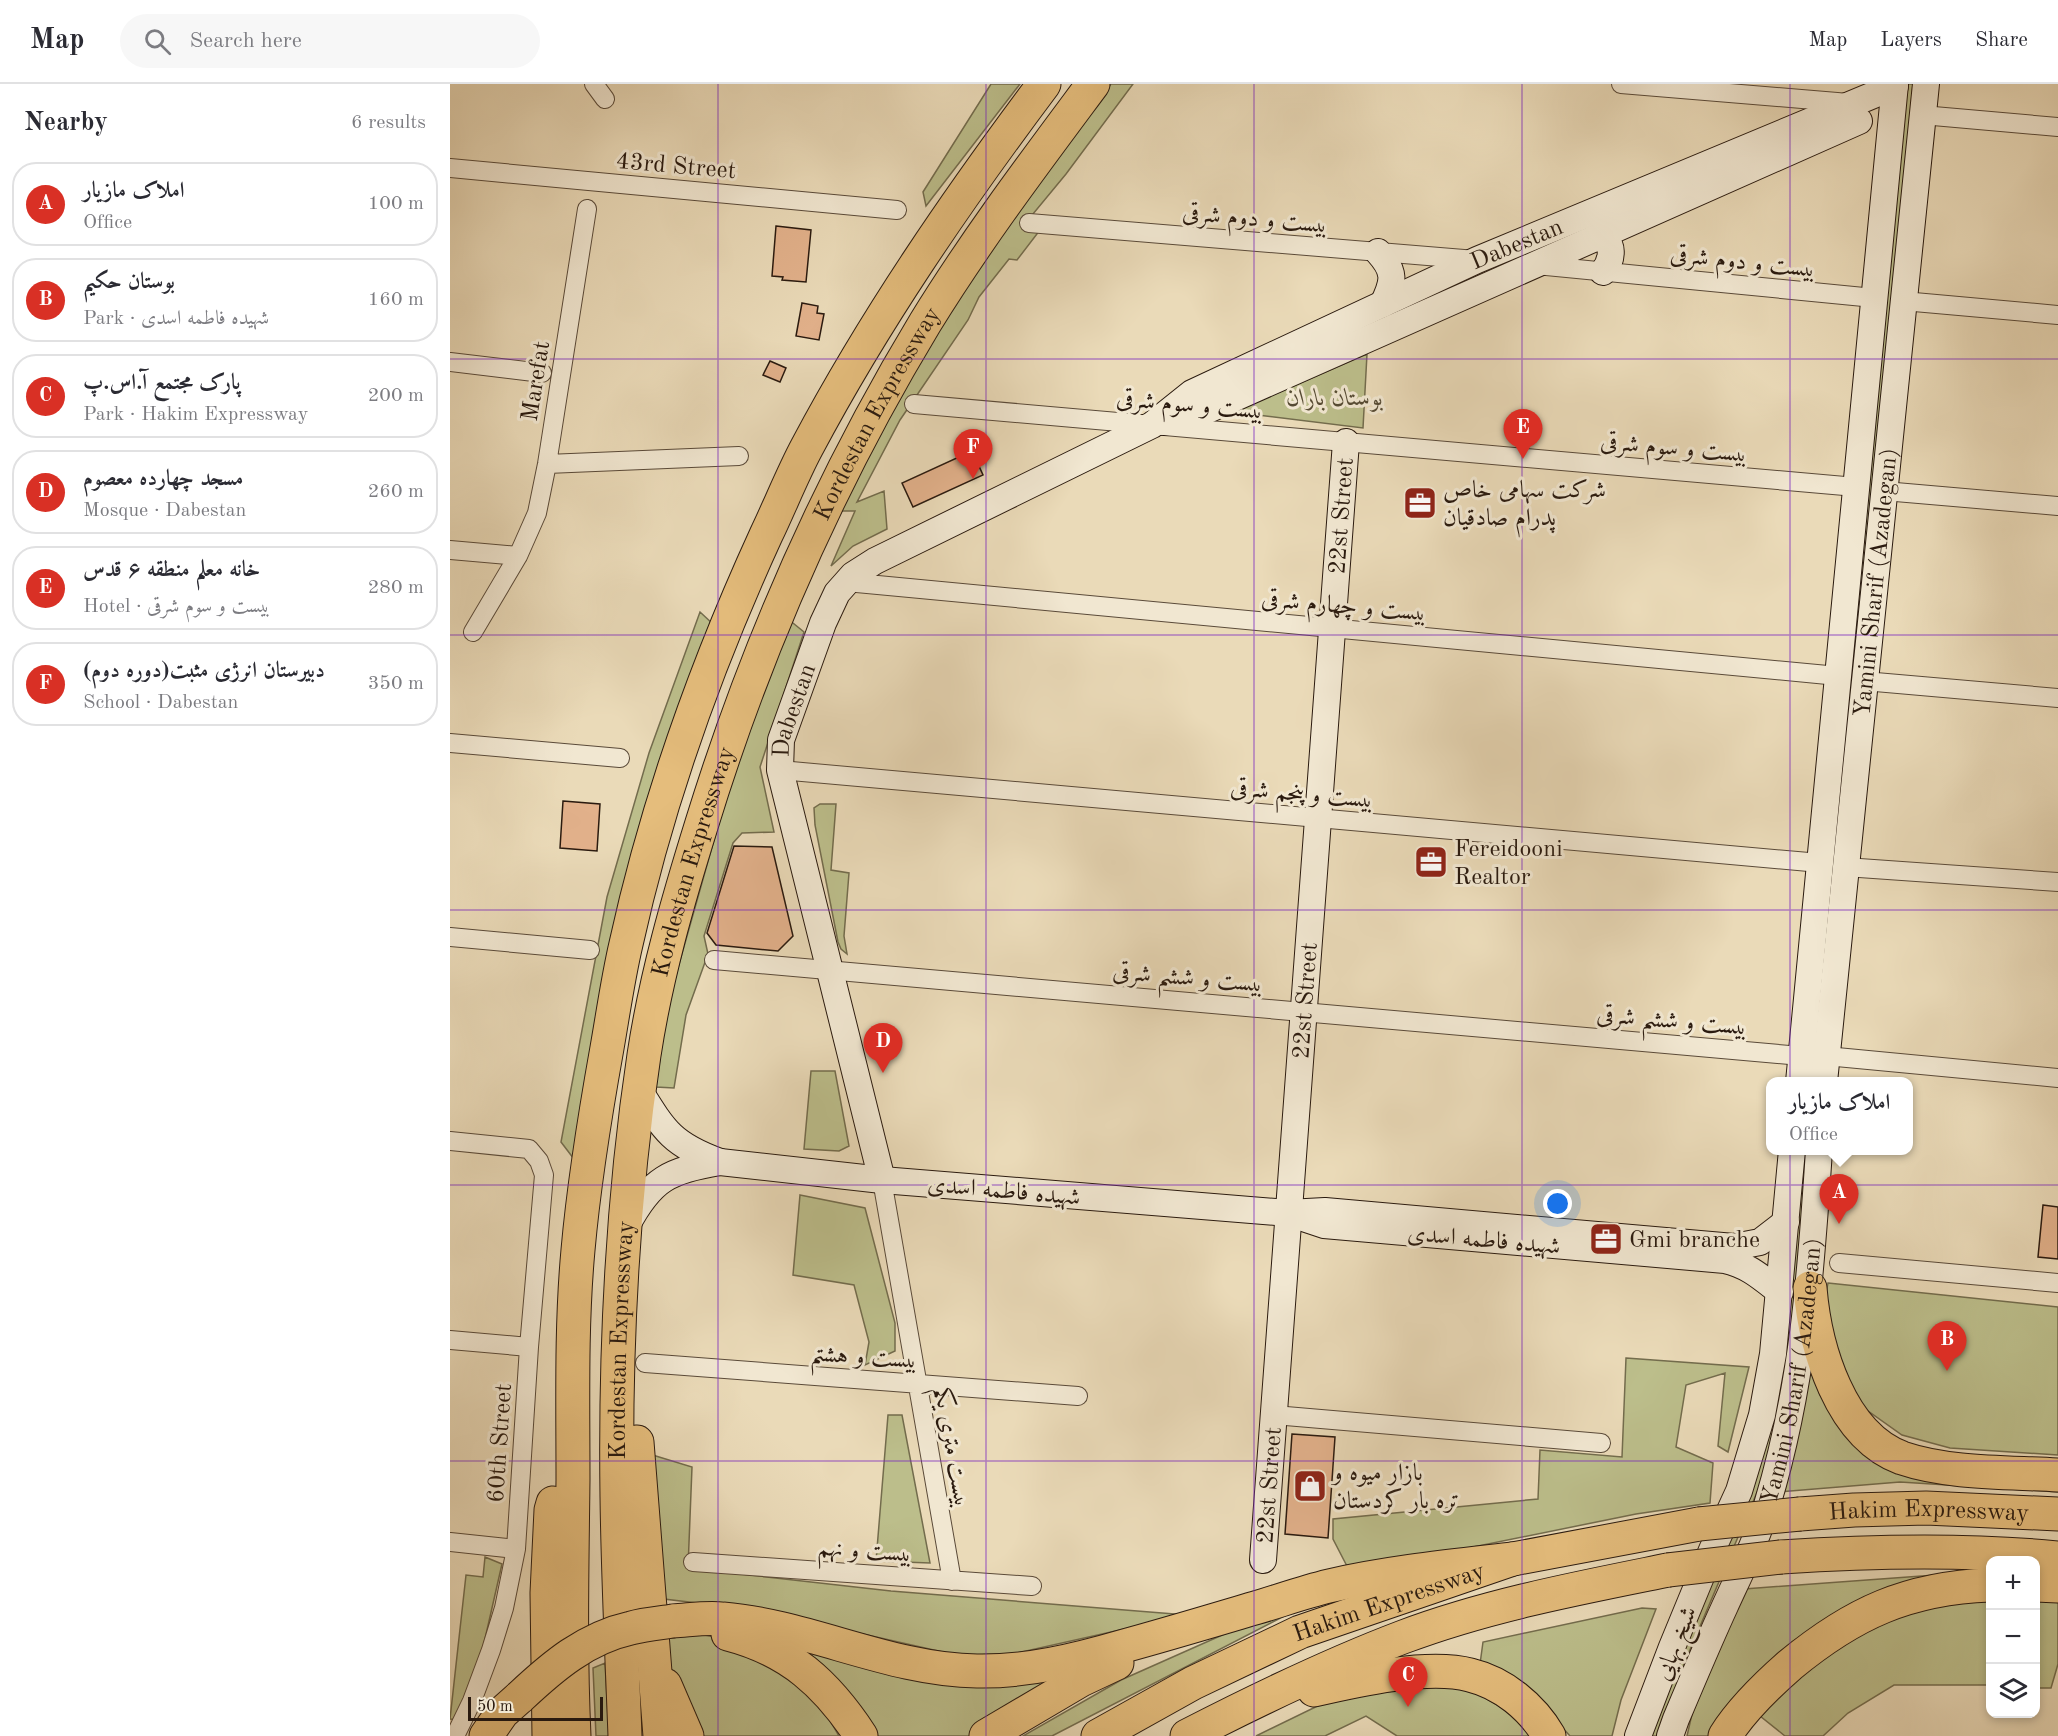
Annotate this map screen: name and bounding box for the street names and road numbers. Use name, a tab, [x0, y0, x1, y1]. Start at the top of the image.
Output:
street label: 43rd Street	[615, 150, 737, 184]
street label: بیست و دوم شرقی	[1180, 201, 1329, 245]
street label: Dabestan	[1467, 216, 1567, 275]
street label: بیست و دوم شرقی	[1668, 242, 1817, 290]
street label: Kordestan Expressway	[811, 303, 946, 525]
street label: Marefat	[519, 339, 555, 423]
street label: بیست و سوم شرقی	[1115, 387, 1264, 431]
street label: بیست و سوم شرقی	[1599, 430, 1748, 474]
street label: Yamini Sharif (Azadegan)	[1851, 447, 1903, 718]
street label: 22st Street	[1326, 457, 1359, 575]
street label: بیست و چهارم شرقی	[1260, 587, 1427, 633]
street label: Dabestan	[770, 661, 821, 758]
street label: Kordestan Expressway	[649, 744, 740, 980]
street label: بیست و پنجم شرقی	[1229, 776, 1374, 821]
street label: 22st Street	[1290, 941, 1323, 1060]
street label: بیست و ششم شرقی	[1111, 959, 1264, 1007]
street label: بیست و ششم شرقی	[1595, 1002, 1748, 1050]
street label: شهیده فاطمه اسدی	[926, 1173, 1081, 1212]
street label: Kordestan Expressway	[607, 1220, 639, 1460]
street label: شهیده فاطمه اسدی	[1406, 1222, 1561, 1261]
street label: Yamini Sharif (Azadegan)	[1758, 1237, 1827, 1508]
street label: بیست و هشتم	[809, 1342, 918, 1384]
street label: 60th Street	[485, 1383, 517, 1504]
street label: بیست متری یکم	[921, 1385, 976, 1511]
street label: 22st Street	[1254, 1426, 1287, 1545]
street label: Hakim Expressway	[1828, 1498, 2030, 1527]
street label: بیست و نهم	[816, 1537, 913, 1575]
street label: Hakim Expressway	[1290, 1560, 1488, 1647]
street label: شیخ بهایی	[1651, 1603, 1709, 1687]

